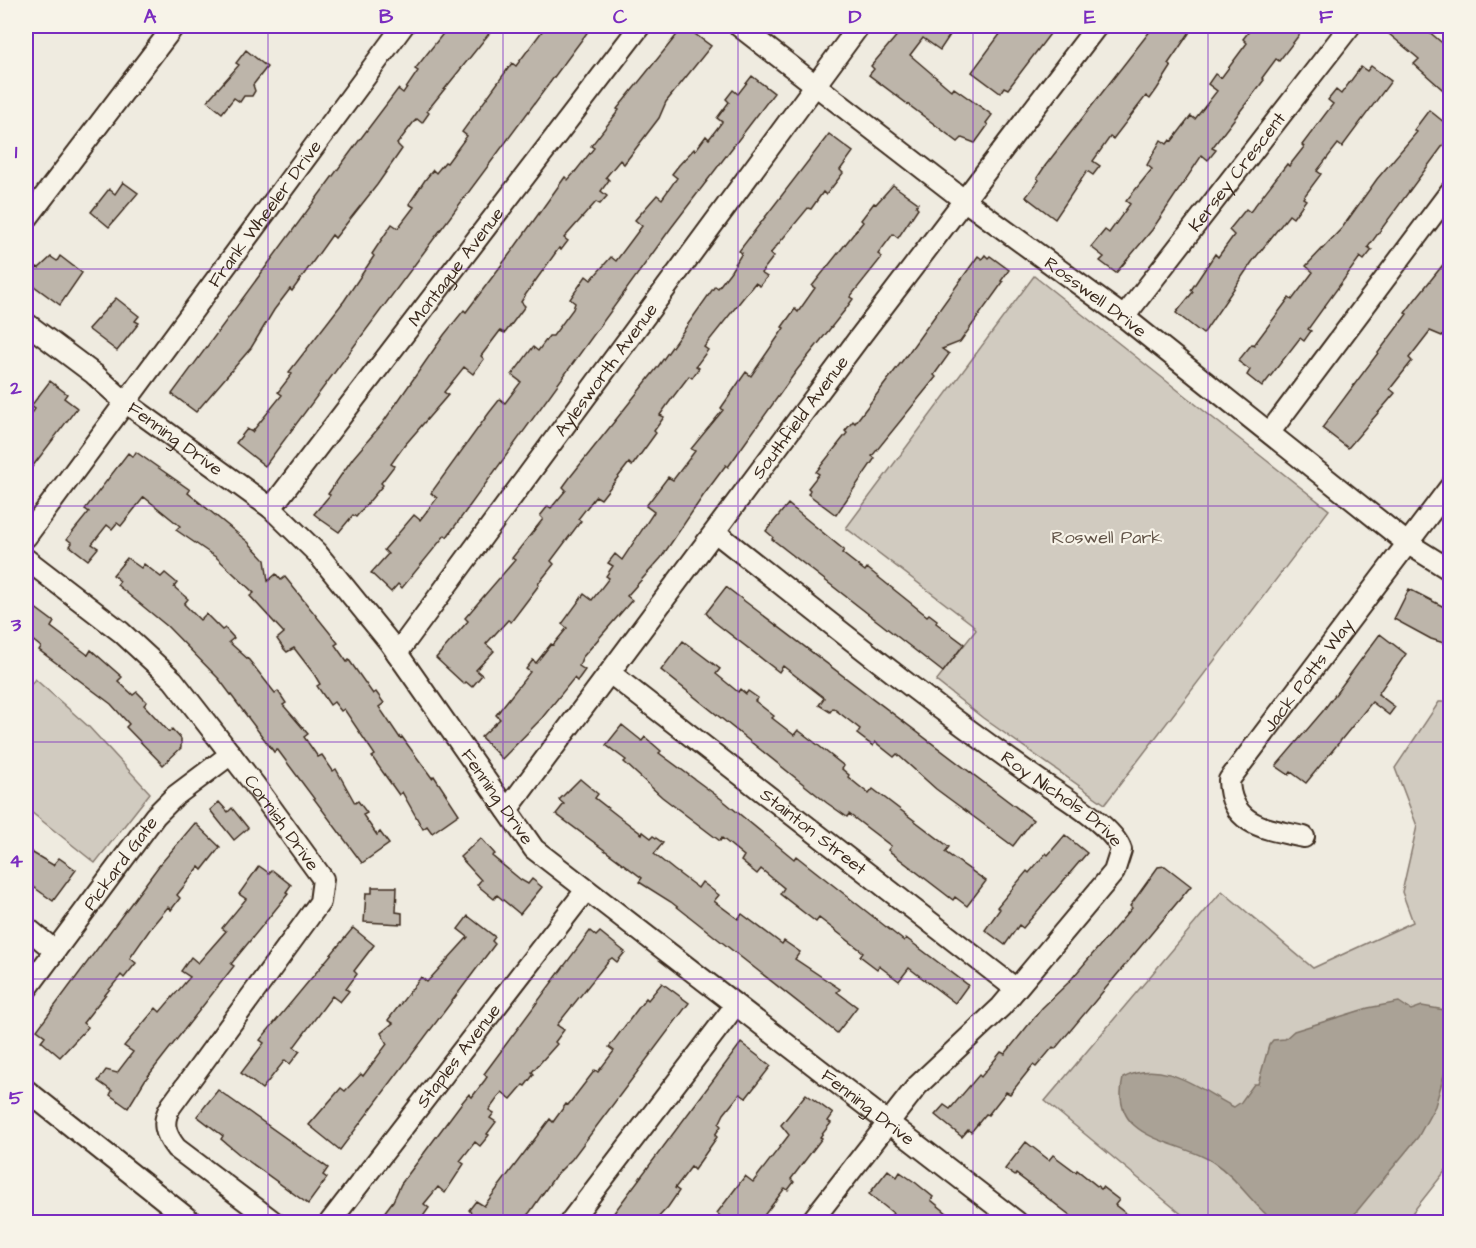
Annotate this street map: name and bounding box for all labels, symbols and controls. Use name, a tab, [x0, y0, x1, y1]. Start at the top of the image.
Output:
text: A	[144, 3, 157, 31]
text: B	[379, 3, 394, 31]
text: C	[613, 3, 628, 31]
text: D	[849, 3, 862, 31]
text: E	[1084, 3, 1096, 31]
text: F	[1319, 3, 1334, 31]
street label: Kersey Crescent	[1182, 106, 1292, 237]
street label: Frank Wheeler Drive	[202, 135, 328, 292]
text: 1	[15, 138, 18, 166]
street label: Montague Avenue	[402, 201, 510, 332]
street label: Rosswell Drive	[1039, 251, 1152, 343]
street label: Aylesworth Avenue	[548, 298, 663, 441]
street label: Southfield Avenue	[746, 350, 854, 484]
text: 2	[9, 374, 22, 402]
street label: Fenning Drive	[123, 396, 228, 482]
park label: Roswell Park	[1052, 525, 1162, 550]
text: 3	[10, 611, 22, 639]
street label: Jack Potts Way	[1257, 613, 1360, 737]
street label: Fenning Drive	[455, 744, 540, 850]
street label: Roy Nichols Drive	[996, 745, 1129, 852]
street label: Cornish Drive	[239, 769, 325, 876]
street label: Stainton Street	[755, 782, 873, 881]
street label: Pickard Gate	[77, 811, 163, 915]
text: 4	[9, 847, 23, 875]
street label: Staples Avenue	[410, 998, 507, 1113]
street label: Fenning Drive	[816, 1063, 920, 1151]
text: 5	[9, 1084, 24, 1112]

